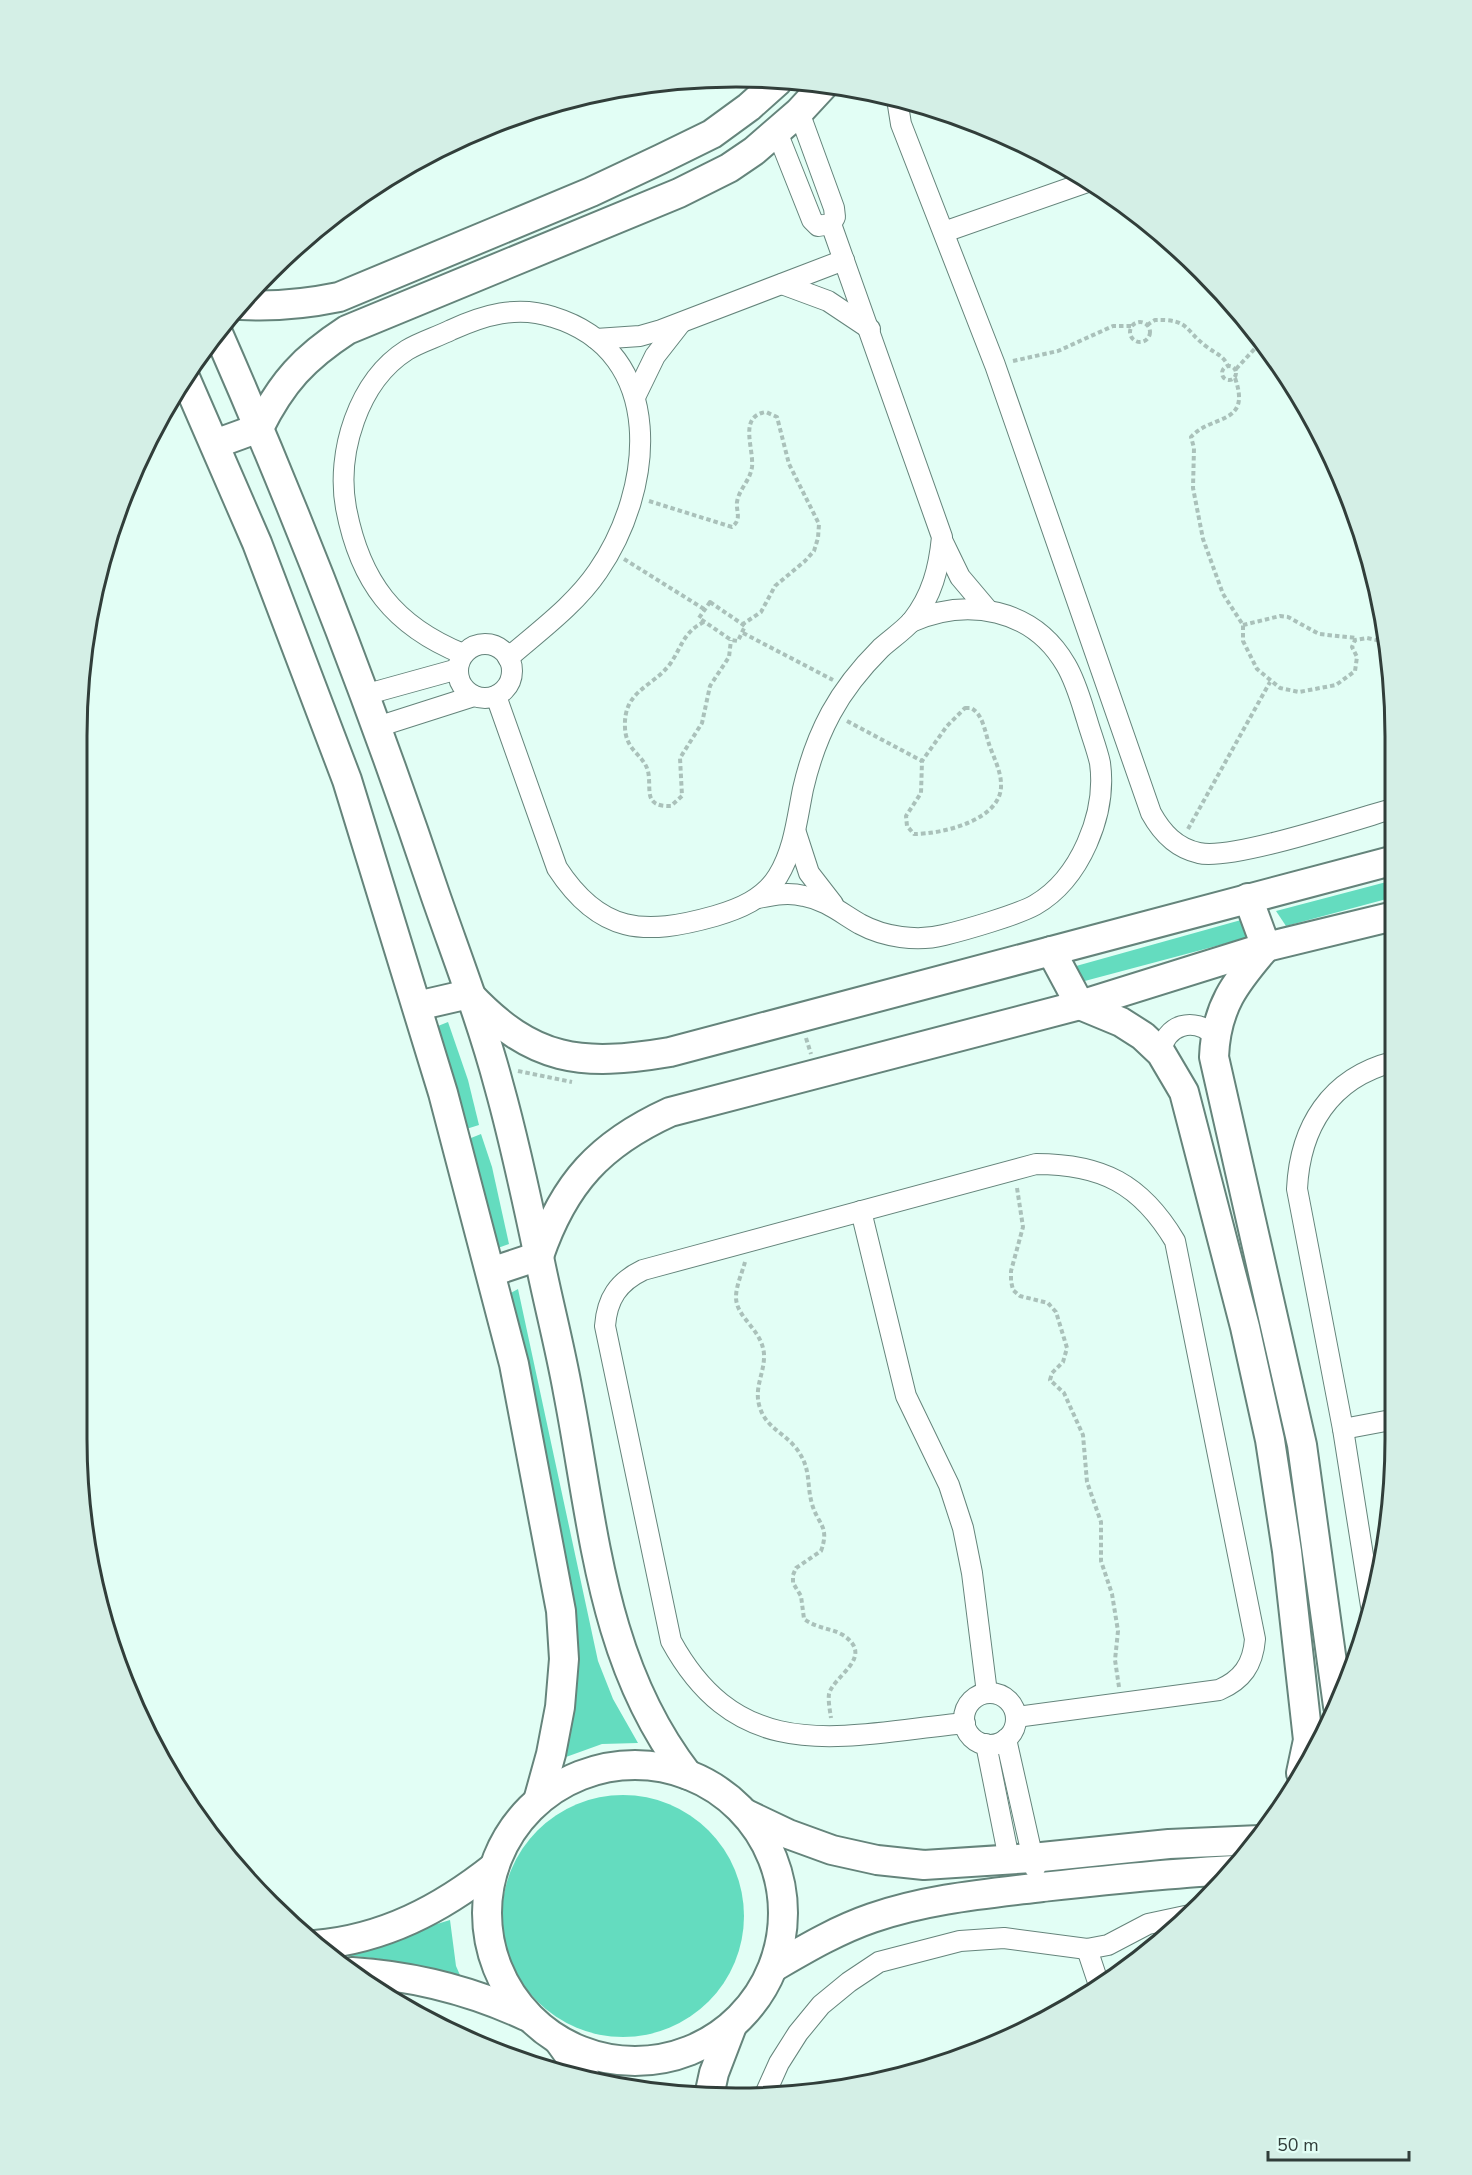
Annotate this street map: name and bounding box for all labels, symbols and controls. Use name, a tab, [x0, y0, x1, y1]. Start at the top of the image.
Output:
scale bar	[1268, 2124, 1409, 2162]
text: 50 m	[1277, 2133, 1319, 2157]

